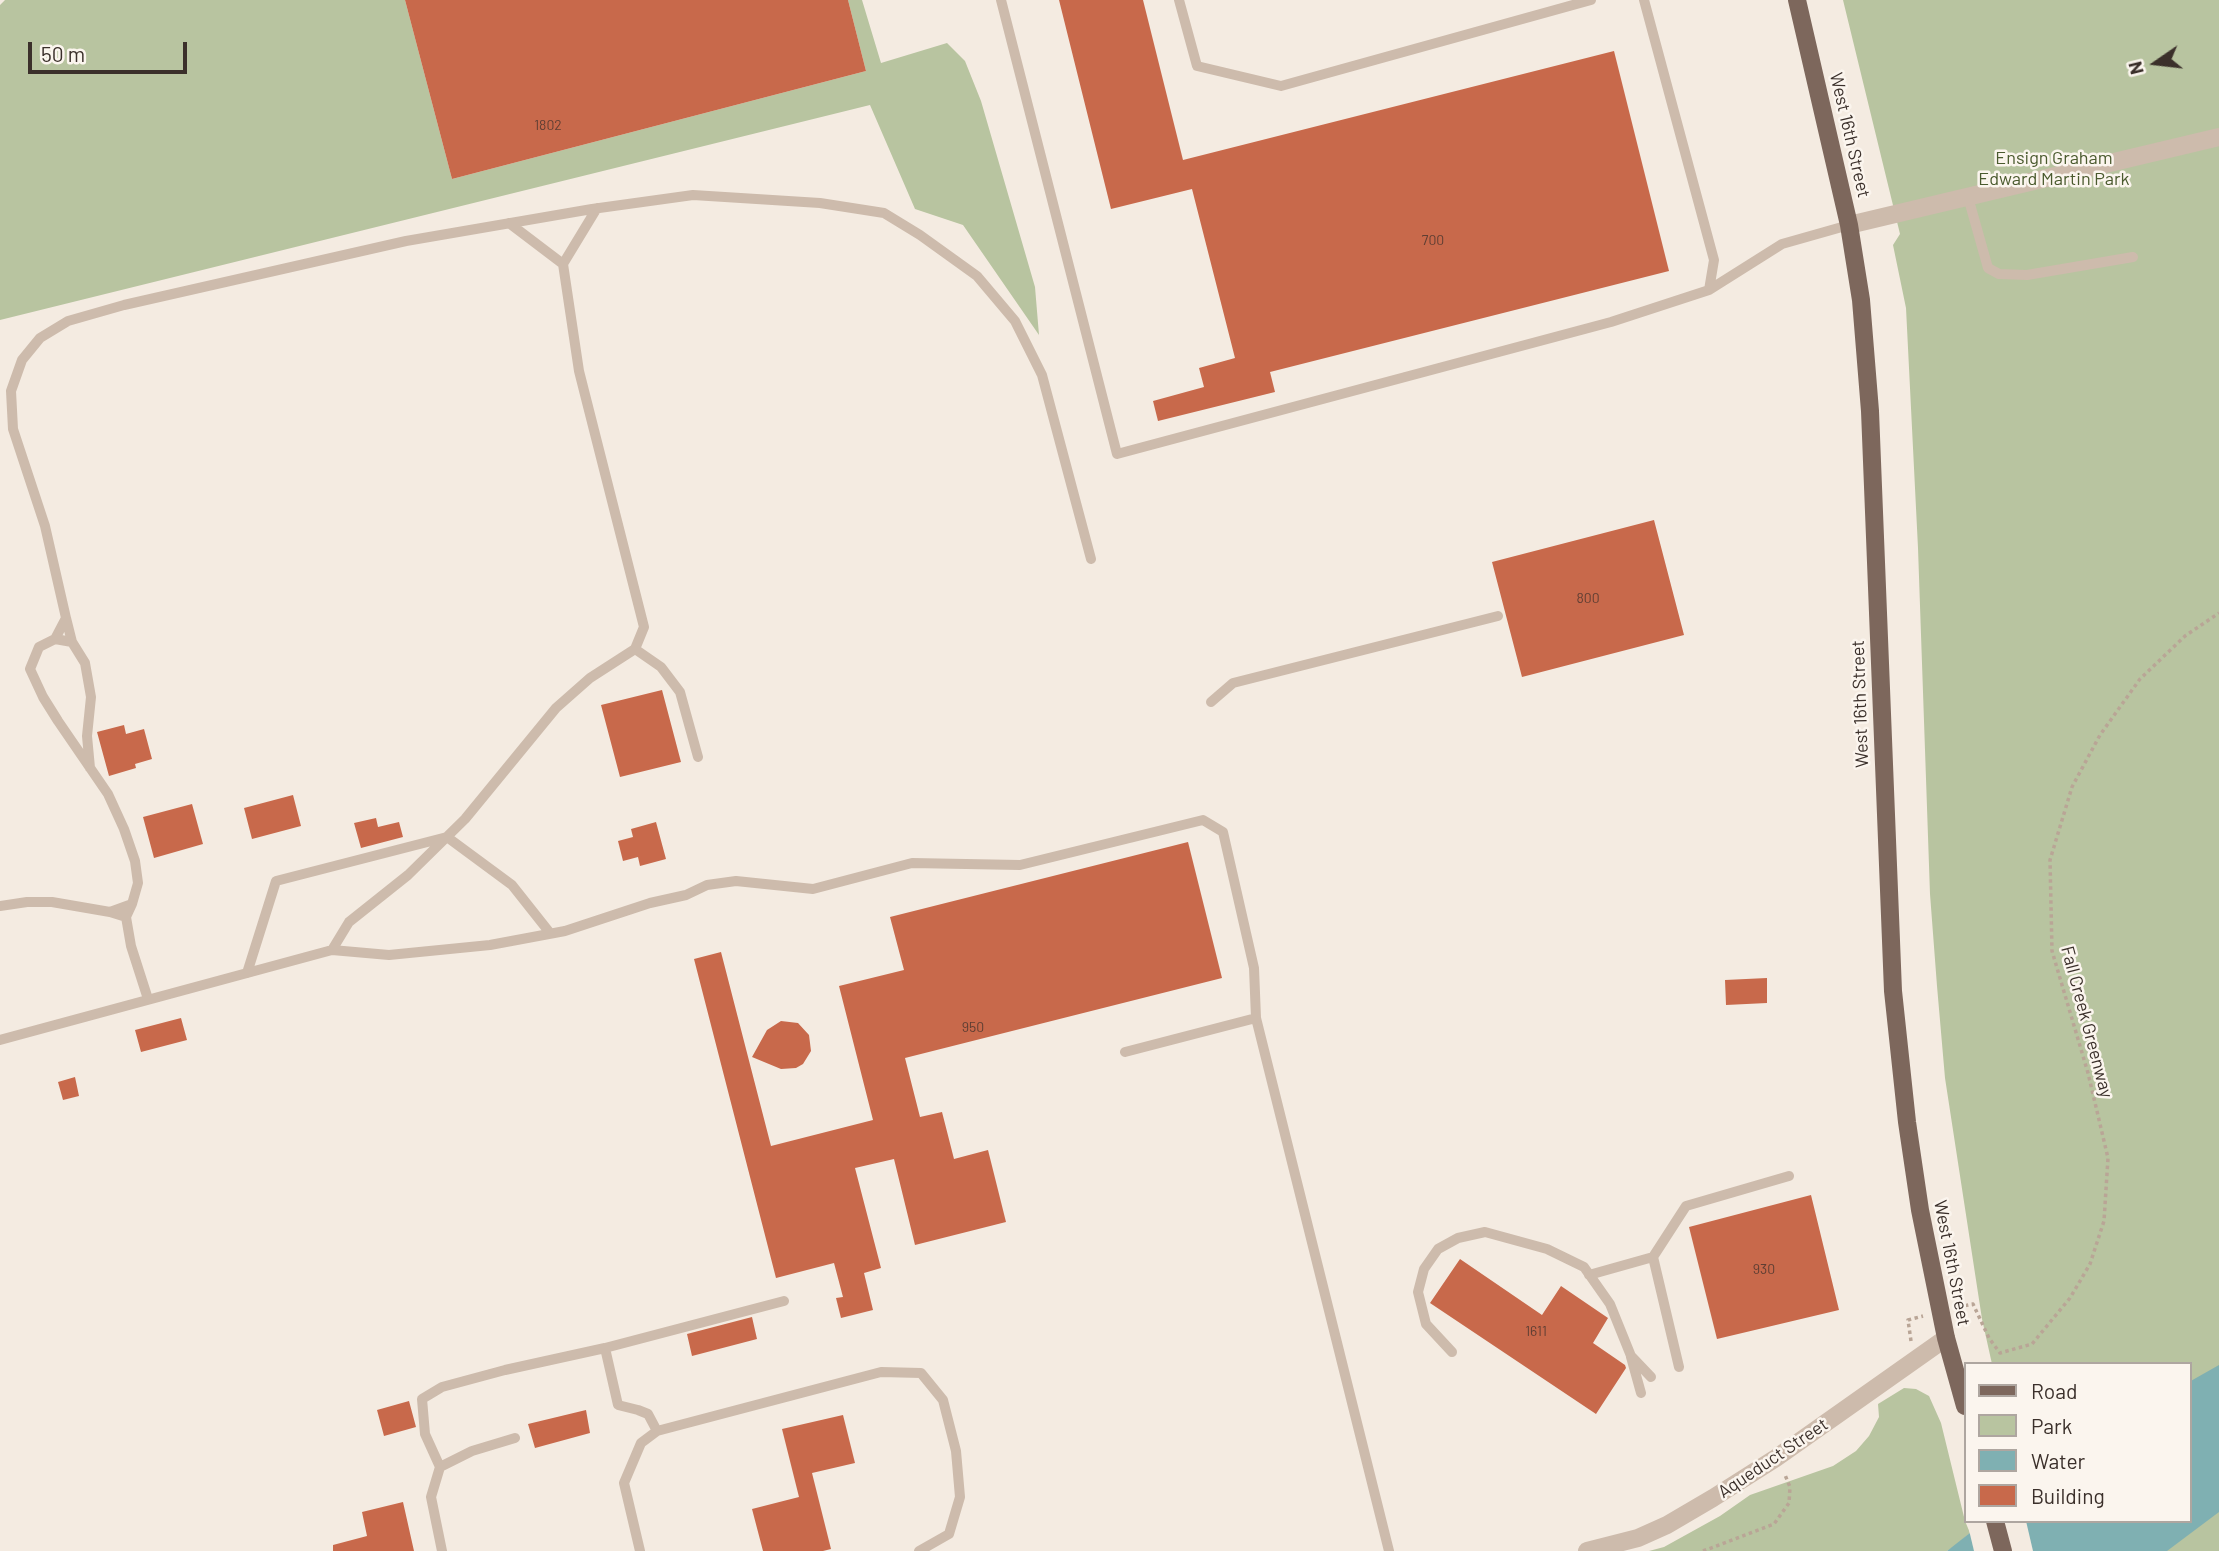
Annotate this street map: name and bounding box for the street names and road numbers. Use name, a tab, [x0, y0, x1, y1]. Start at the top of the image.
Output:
street label: West 16th Street	[1825, 70, 1875, 200]
street label: West 16th Street	[1847, 640, 1873, 768]
street label: Fall Creek Greenway	[2056, 944, 2118, 1100]
street label: West 16th Street	[1929, 1198, 1975, 1328]
street label: Aqueduct Street	[1714, 1413, 1832, 1503]

